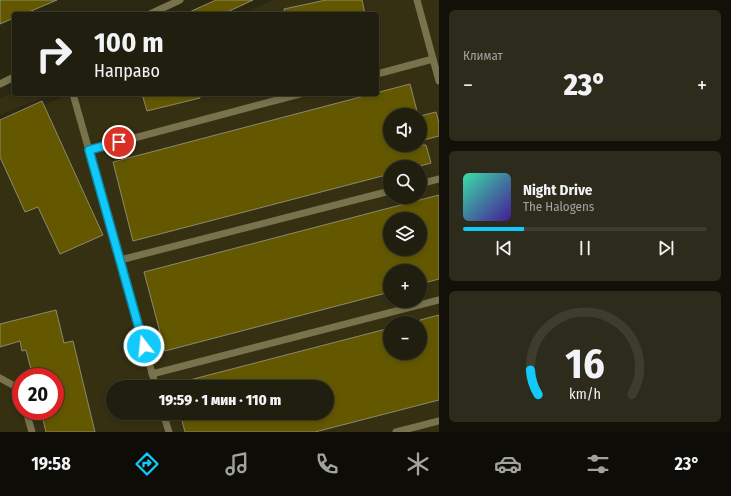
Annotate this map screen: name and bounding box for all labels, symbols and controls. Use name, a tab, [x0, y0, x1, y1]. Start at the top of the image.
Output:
text: 100 m	[94, 26, 164, 59]
icon: right	[28, 28, 80, 80]
text: Климат	[463, 48, 503, 63]
text: Направо	[94, 60, 160, 82]
text: 23°	[564, 67, 606, 103]
text: −	[463, 72, 473, 99]
text: +	[697, 72, 707, 99]
map controls	[383, 108, 427, 360]
button: sound	[383, 108, 427, 152]
pin	[102, 125, 136, 159]
icon: arrive	[108, 131, 130, 153]
button: search	[383, 160, 427, 204]
text: Night Drive	[523, 181, 592, 199]
text: The Halogens	[523, 199, 594, 214]
button: layers	[383, 212, 427, 256]
icon: previous	[493, 237, 515, 259]
icon: pause	[574, 237, 596, 259]
icon: next	[655, 237, 677, 259]
button: +	[383, 264, 427, 308]
button: −	[383, 316, 427, 360]
position arrow	[123, 325, 165, 367]
text: 16	[565, 338, 605, 388]
speed limit sign: 20	[12, 368, 64, 420]
text: km/h	[569, 385, 601, 402]
text: 19:59 · 1 мин · 110 m	[159, 391, 281, 409]
icon: directions	[133, 450, 161, 478]
icon: music	[223, 450, 251, 478]
icon: phone	[313, 450, 341, 478]
icon: climate	[404, 450, 432, 478]
icon: car	[494, 450, 522, 478]
icon: filters	[584, 450, 612, 478]
text: 19:58	[31, 453, 71, 475]
text: 23°	[675, 453, 700, 475]

